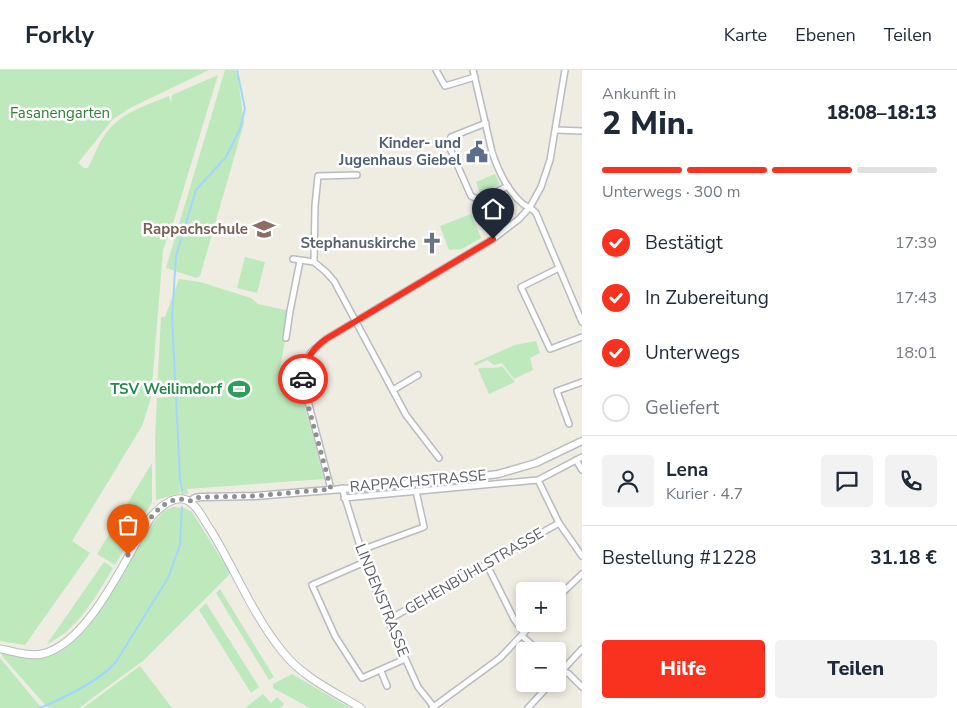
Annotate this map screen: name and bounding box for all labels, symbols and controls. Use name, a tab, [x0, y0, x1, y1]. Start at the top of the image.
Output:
text: Forkly	[25, 19, 94, 51]
text: Karte	[724, 23, 767, 47]
text: Ebenen	[795, 23, 856, 47]
text: Teilen	[884, 23, 932, 47]
text: Ankunft in	[602, 83, 676, 105]
text: 18:08–18:13	[826, 100, 937, 126]
text: 2 Min.	[602, 102, 694, 145]
park label: Fasanengarten	[10, 103, 110, 123]
place label: Kinder- und Jugenhaus Giebel	[338, 133, 461, 170]
public building icon: Kinder- und Jugenhaus Giebel	[464, 139, 490, 165]
text: Unterwegs · 300 m	[602, 181, 740, 203]
pin	[472, 188, 514, 239]
icon: home	[479, 195, 507, 223]
school or university icon: Rappachschule	[251, 216, 277, 242]
place label: Rappachschule	[143, 219, 248, 239]
icon: check	[602, 229, 630, 257]
church icon: Stephanuskirche	[419, 230, 445, 256]
text: Bestätigt	[645, 230, 723, 256]
text: 17:39	[895, 232, 937, 254]
place label: Stephanuskirche	[300, 233, 416, 253]
icon: check	[602, 284, 630, 312]
text: In Zubereitung	[645, 285, 769, 311]
text: 17:43	[895, 287, 937, 309]
icon: check	[602, 339, 630, 367]
text: Unterwegs	[645, 340, 740, 366]
text: 18:01	[895, 342, 937, 364]
courier	[278, 354, 328, 404]
icon: car	[289, 365, 317, 393]
sports icon: TSV Weilimdorf	[226, 376, 252, 402]
place label: TSV Weilimdorf	[110, 379, 223, 399]
text: Geliefert	[645, 395, 719, 421]
button: person	[602, 455, 654, 507]
button: chat	[821, 455, 873, 507]
button: phone	[885, 455, 937, 507]
text: Lena	[666, 457, 708, 483]
street label: RAPPACHSTRASSE	[349, 465, 487, 497]
text: Kurier · 4.7	[666, 483, 743, 505]
pin	[107, 504, 149, 555]
icon: bag	[114, 511, 142, 539]
street label: GEHENBÜHLSTRASSE	[401, 523, 547, 619]
street label: LINDENSTRASSE	[350, 541, 414, 659]
text: Bestellung #1228	[602, 545, 756, 571]
text: 31.18 €	[870, 545, 937, 571]
map controls	[516, 582, 566, 692]
button: +	[516, 582, 566, 632]
button: Hilfe	[602, 640, 765, 698]
button: Teilen	[775, 640, 937, 698]
button: −	[516, 642, 566, 692]

